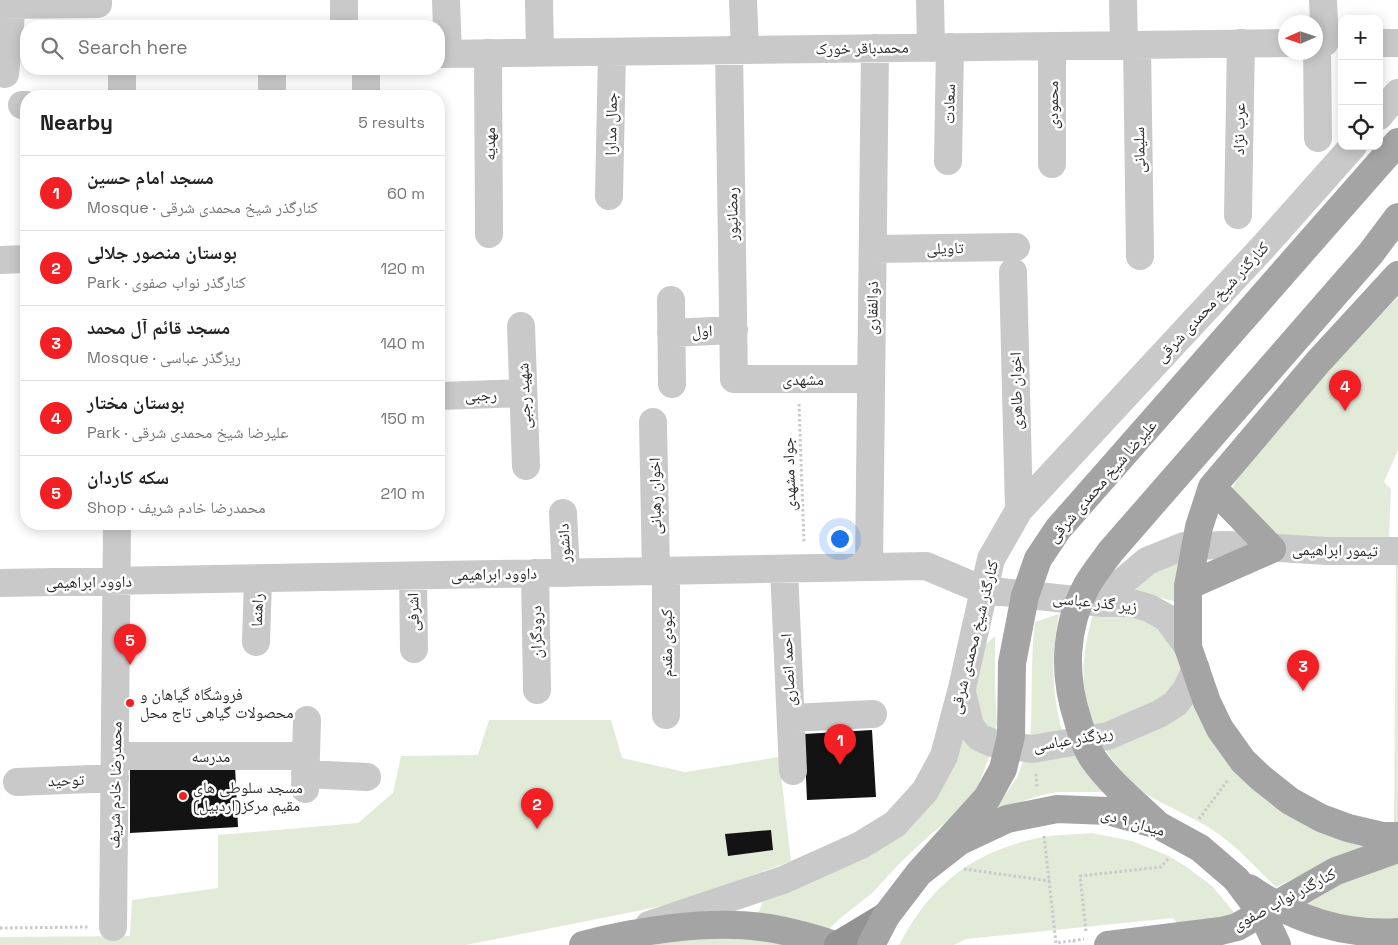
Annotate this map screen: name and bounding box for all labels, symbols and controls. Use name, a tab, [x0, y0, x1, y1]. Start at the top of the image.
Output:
north arrow	[1278, 15, 1323, 60]
map controls	[1338, 15, 1383, 150]
button: +	[1338, 15, 1383, 60]
search box	[20, 20, 445, 75]
icon: search	[38, 34, 66, 62]
text: Search here	[78, 35, 188, 60]
street label: محمدباقر خورک	[815, 37, 909, 59]
button: −	[1338, 60, 1383, 105]
street label: محمودی	[1042, 81, 1063, 129]
street label: سعادت	[938, 84, 960, 124]
street label: جمال مدارا	[600, 92, 622, 156]
street label: عرب نژاد	[1228, 103, 1250, 155]
button: locate	[1338, 105, 1383, 150]
text: Nearby	[40, 109, 113, 136]
text: 5 results	[358, 112, 425, 133]
street label: مهدیه	[479, 127, 500, 161]
street label: سلیمانی	[1128, 127, 1150, 173]
text: مسجد امام حسین	[87, 165, 214, 190]
text: 1	[52, 183, 60, 204]
text: 60 m	[387, 183, 425, 204]
street label: رمضانپور	[721, 187, 743, 242]
text: Mosque · کنارگذر شیخ محمدی شرقی	[87, 197, 318, 218]
street label: تاویلی	[926, 237, 964, 259]
street label: کنارگذر شیخ محمدی شرقی	[1150, 237, 1274, 367]
text: بوستان منصور جلالی	[87, 240, 237, 265]
text: 2	[51, 258, 61, 279]
text: 120 m	[381, 258, 425, 279]
text: Park · کنارگذر نواب صفوی	[87, 272, 246, 293]
street label: ذوالفقاری	[861, 281, 883, 335]
text: مسجد قائم آل محمد	[87, 315, 230, 340]
street label: اول	[691, 320, 713, 342]
text: 3	[51, 333, 61, 354]
text: 140 m	[380, 333, 425, 354]
text: Mosque · ریزگذر عباسی	[87, 347, 241, 368]
street label: اخوان طاهری	[1005, 352, 1027, 430]
street label: شهید رجبی	[512, 363, 536, 429]
street label: مشهدی	[782, 369, 824, 390]
pin: 4	[1329, 370, 1361, 411]
street label: رجبی	[465, 384, 497, 406]
text: بوستان مختار	[87, 390, 184, 415]
text: 4	[51, 408, 61, 429]
text: 150 m	[381, 408, 425, 429]
street label: علیرضا شیخ محمدی شرقی	[1043, 415, 1161, 547]
text: Park · علیرضا شیخ محمدی شرقی	[87, 422, 288, 443]
street label: جواد مشهدی	[777, 437, 801, 511]
street label: اخوان رهبانی	[644, 457, 666, 535]
text: سکه کاردان	[87, 465, 169, 490]
text: 5	[51, 483, 61, 504]
text: 210 m	[381, 483, 425, 504]
text: Shop · محمدرضا خادم شریف	[87, 497, 265, 518]
street label: دانشور	[552, 523, 576, 564]
your location	[827, 526, 853, 552]
street label: تیمور ابراهیمی	[1292, 539, 1378, 561]
street label: کنارگذر شیخ محمدی شرقی	[945, 557, 1003, 716]
street label: داوود ابراهیمی	[451, 563, 537, 585]
street label: داوود ابراهیمی	[46, 571, 132, 593]
street label: زیر گذر عباسی	[1052, 587, 1138, 617]
street label: راهنما	[246, 593, 268, 627]
street label: اشرفی	[402, 593, 424, 631]
street label: درودگران	[525, 605, 547, 659]
street label: کبودی مقدم	[656, 608, 677, 677]
pin: 5	[114, 624, 146, 665]
street label: احمد انصاری	[776, 633, 800, 707]
pin: 3	[1287, 650, 1319, 691]
place label: فروشگاه گیاهان و محصولات گیاهی تاج محل	[140, 684, 294, 723]
marker: فروشگاه گیاهان و محصولات گیاهی تاج محل	[124, 697, 136, 709]
street label: محمدرضا خادم شریف	[103, 721, 127, 849]
street label: ریزگذر عباسی	[1031, 722, 1115, 756]
pin: 1	[824, 724, 856, 765]
street label: مدرسه	[192, 746, 230, 767]
street label: توحید	[47, 769, 85, 791]
place label: مسجد سلوطی های مقیم مرکز(اردبیل)	[193, 777, 303, 816]
pin: 2	[521, 788, 553, 829]
marker: مسجد سلوطی های مقیم مرکز(اردبیل)	[177, 790, 189, 802]
street label: میدان ۹ دی	[1099, 803, 1167, 841]
street label: کنارگذر نواب صفوی	[1229, 863, 1340, 935]

